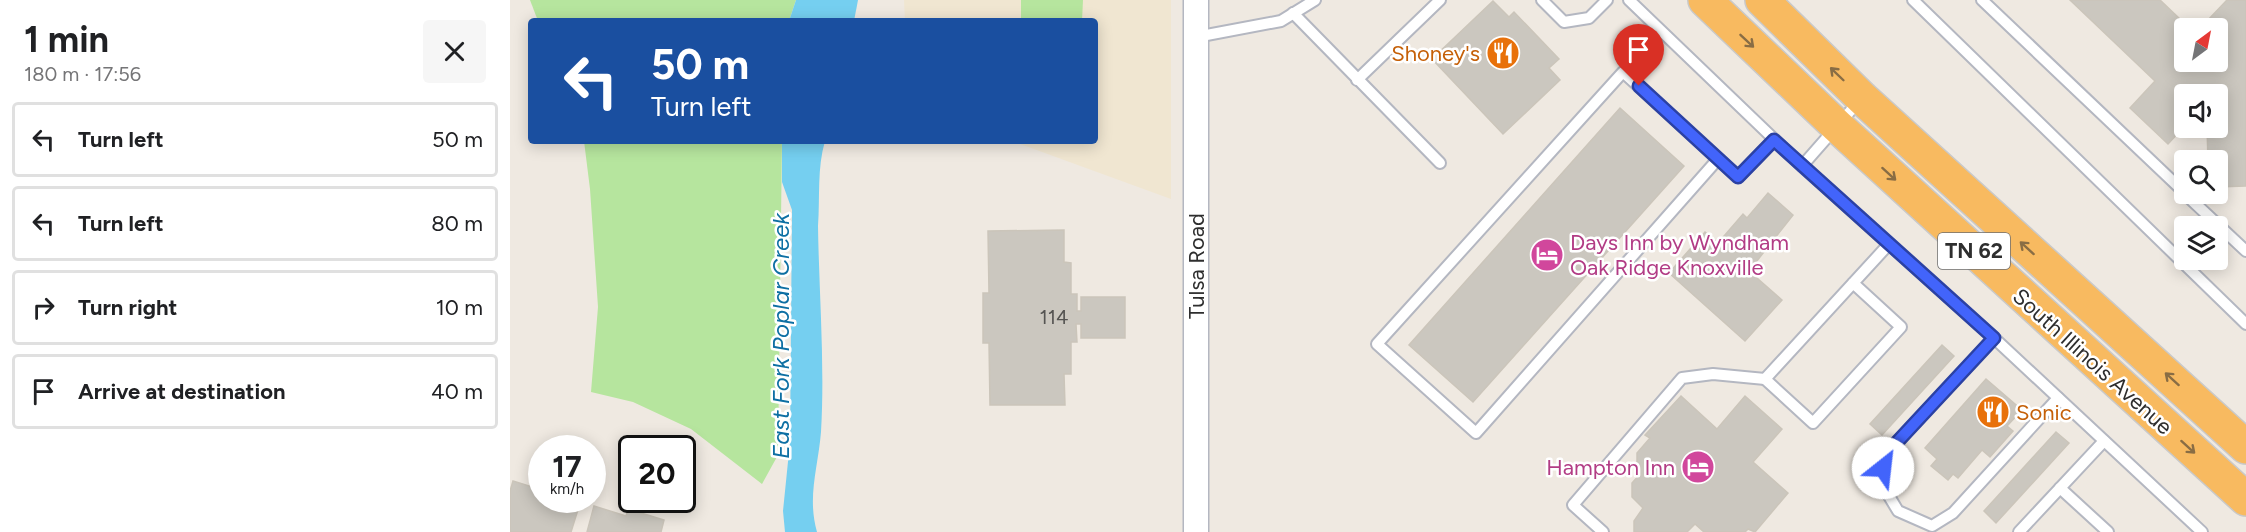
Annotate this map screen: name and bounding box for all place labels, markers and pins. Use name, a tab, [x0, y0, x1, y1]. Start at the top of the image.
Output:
pin	[1613, 24, 1664, 86]
restaurant icon: Shoney's	[1485, 35, 1521, 71]
place label: Shoney's	[1391, 40, 1480, 67]
place label: Days Inn by Wyndham Oak Ridge Knoxville	[1570, 229, 1789, 281]
hotel icon: Days Inn by Wyndham Oak Ridge Knoxville	[1529, 237, 1565, 273]
restaurant icon: Sonic	[1975, 394, 2011, 430]
place label: Sonic	[2016, 399, 2072, 426]
hotel icon: Hampton Inn	[1680, 449, 1716, 485]
place label: Hampton Inn	[1546, 454, 1675, 481]

